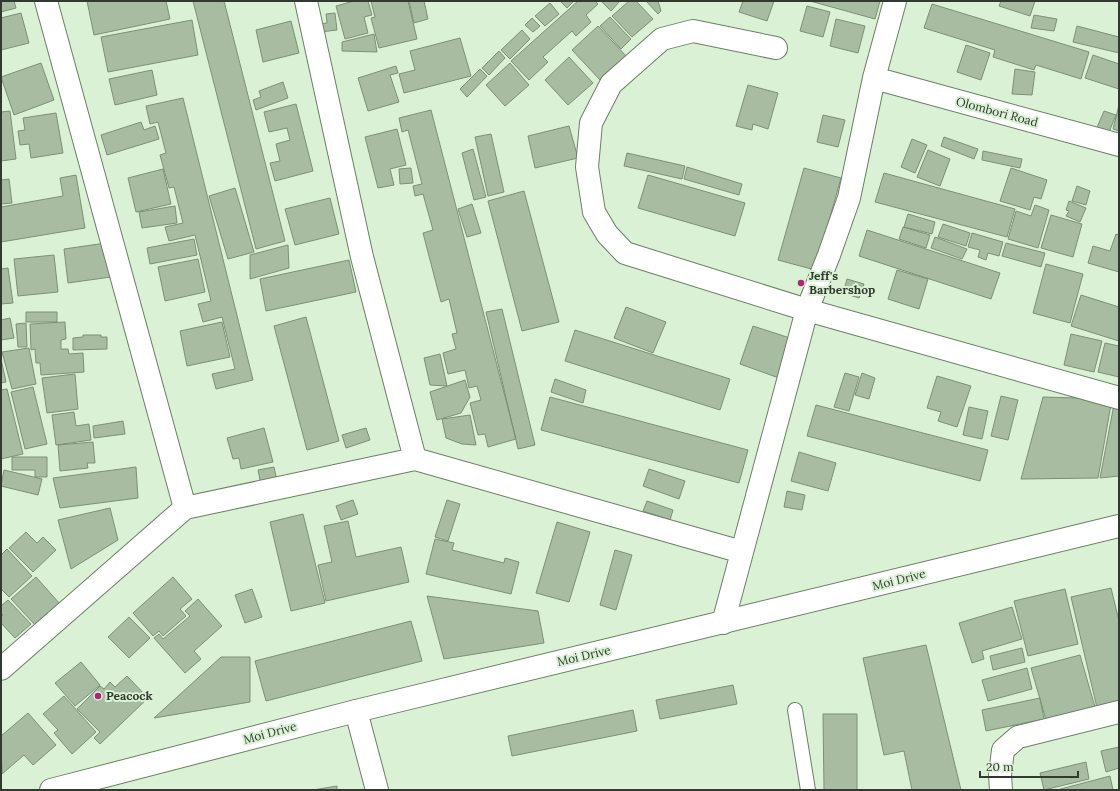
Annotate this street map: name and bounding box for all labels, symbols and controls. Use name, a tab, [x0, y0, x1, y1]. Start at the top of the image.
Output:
street label: Olombori Road	[955, 93, 1040, 130]
place label: Jeff's Barbershop	[809, 268, 875, 297]
marker: Jeff's Barbershop	[796, 278, 806, 288]
street label: Moi Drive	[871, 566, 928, 593]
street label: Moi Drive	[556, 642, 613, 669]
place label: Peacock	[106, 688, 153, 703]
marker: Peacock	[93, 691, 103, 701]
street label: Moi Drive	[242, 718, 299, 747]
scale bar	[980, 753, 1078, 779]
text: 20 m	[986, 759, 1014, 774]

